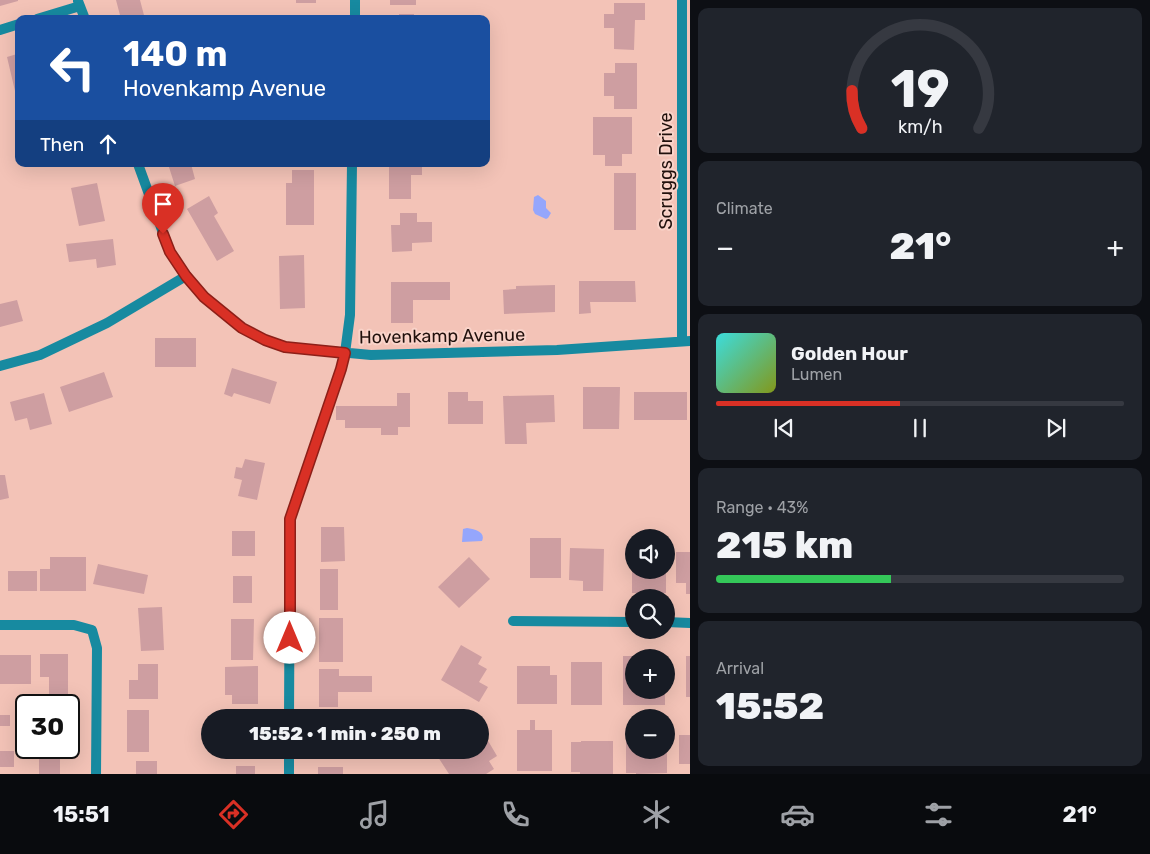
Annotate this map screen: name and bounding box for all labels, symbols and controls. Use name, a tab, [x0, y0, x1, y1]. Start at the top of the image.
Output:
text: 140 m	[123, 33, 228, 75]
icon: left	[40, 35, 105, 100]
text: 19	[890, 58, 950, 120]
text: Hovenkamp Avenue	[123, 75, 326, 102]
street label: Scruggs Drive	[655, 112, 677, 230]
text: km/h	[898, 116, 942, 137]
icon: ahead	[94, 130, 122, 158]
text: Then	[40, 133, 84, 156]
pin	[142, 183, 184, 234]
icon: arrive	[149, 190, 177, 218]
text: Climate	[716, 199, 773, 218]
text: 21°	[890, 223, 951, 269]
text: −	[716, 231, 734, 264]
text: +	[1107, 231, 1124, 264]
street label: Hovenkamp Avenue	[359, 324, 525, 348]
text: Golden Hour	[791, 342, 908, 365]
text: Lumen	[791, 365, 842, 384]
icon: previous	[770, 414, 798, 442]
icon: pause	[906, 414, 934, 442]
icon: next	[1042, 414, 1070, 442]
text: Range · 43%	[716, 498, 808, 517]
text: 215 km	[716, 522, 853, 568]
map controls	[625, 529, 675, 759]
button: sound	[625, 529, 675, 579]
button: search	[625, 589, 675, 639]
position arrow	[263, 611, 315, 663]
button: +	[625, 649, 675, 699]
text: Arrival	[716, 659, 764, 678]
text: 15:52	[716, 683, 824, 729]
speed limit sign: 30	[15, 694, 80, 759]
button: −	[625, 709, 675, 759]
text: 15:52 · 1 min · 250 m	[249, 722, 441, 745]
icon: directions	[216, 797, 251, 832]
icon: music	[357, 797, 392, 832]
icon: phone	[498, 797, 533, 832]
icon: climate	[639, 797, 674, 832]
icon: car	[780, 797, 815, 832]
icon: filters	[921, 797, 956, 832]
text: 15:51	[53, 801, 110, 828]
text: 21°	[1063, 801, 1097, 828]

